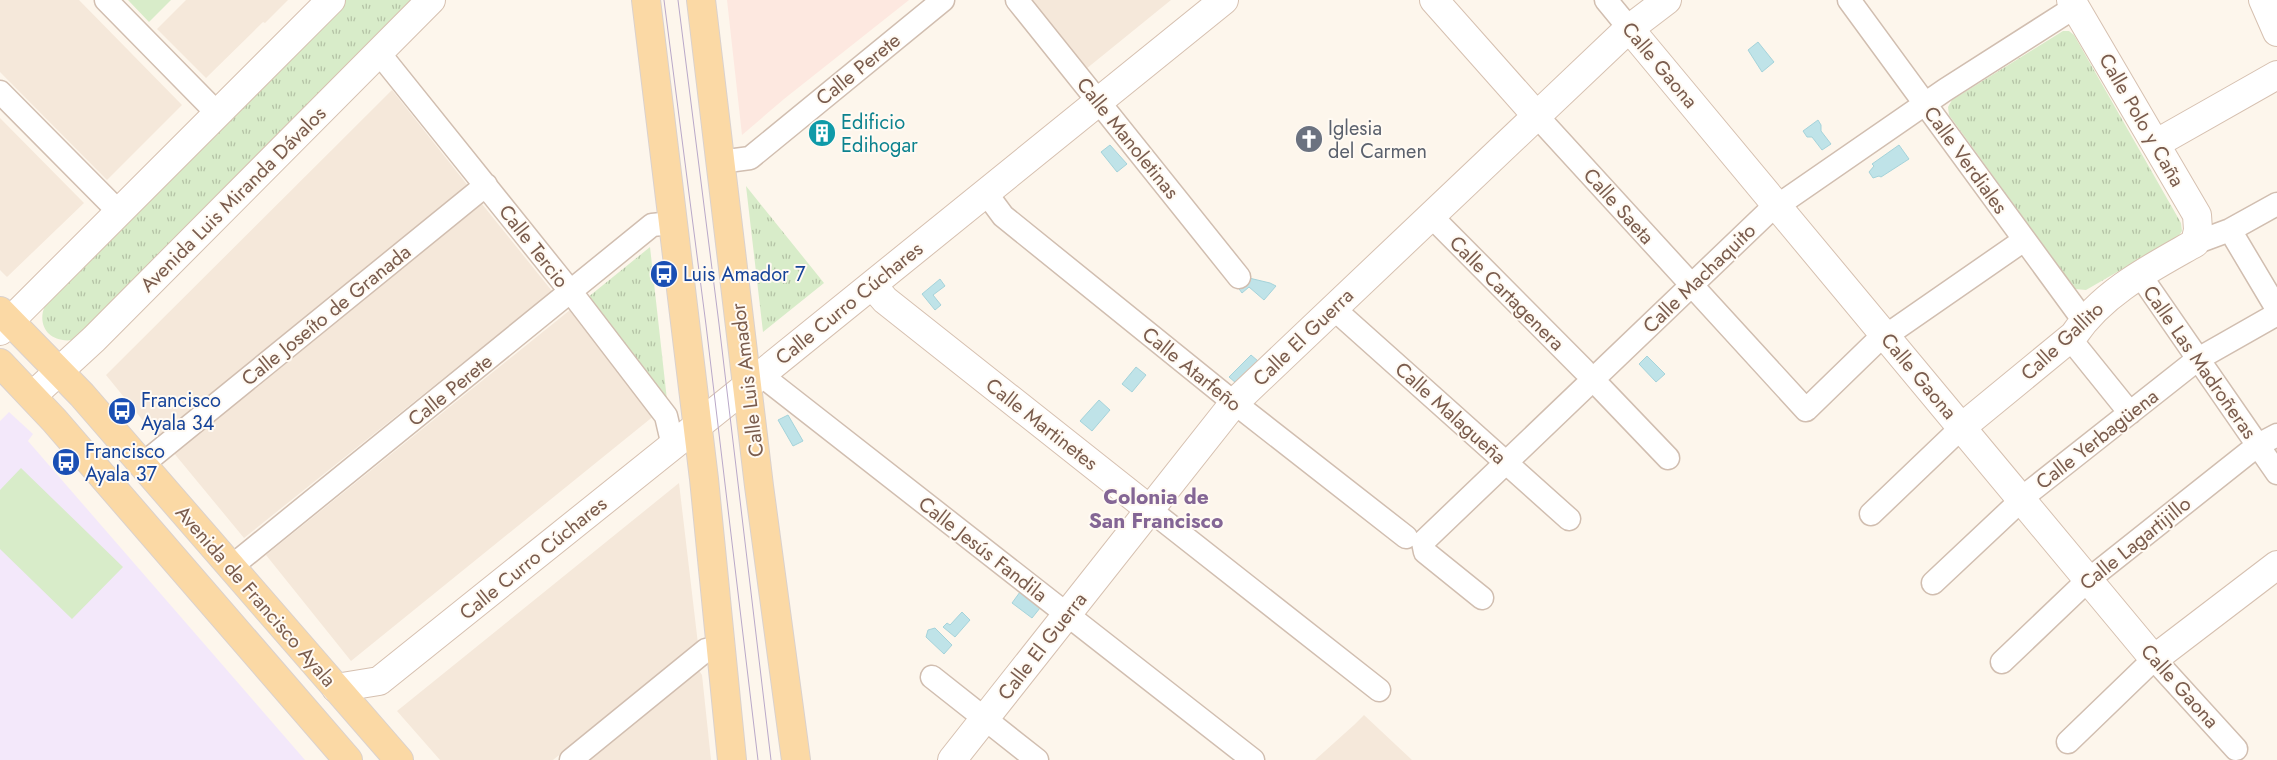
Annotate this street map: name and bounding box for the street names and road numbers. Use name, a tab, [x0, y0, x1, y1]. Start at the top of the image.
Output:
street label: Calle Gaona	[1615, 16, 1704, 115]
street label: Calle Perete	[810, 26, 907, 113]
street label: Calle Polo y Caña	[2092, 48, 2192, 192]
street label: Calle Manoletinas	[1069, 71, 1186, 205]
street label: Avenida Luis Miranda Dávalos	[134, 100, 333, 299]
street label: Calle Verdiales	[1917, 100, 2015, 220]
street label: Calle Saeta	[1576, 162, 1661, 251]
street label: Calle Tercio	[492, 199, 575, 294]
street label: Calle Machaquito	[1636, 217, 1762, 340]
street label: Calle Cartagenera	[1443, 229, 1571, 357]
street label: Calle Curro Cúchares	[769, 235, 929, 372]
street label: Calle Joseíto de Granada	[235, 238, 417, 393]
street label: Calle Las Madroñeras	[2136, 280, 2264, 445]
street label: Calle El Guerra	[1246, 282, 1360, 393]
street label: Calle Gallito	[2014, 295, 2110, 387]
street label: Calle Luis Amador	[724, 301, 771, 459]
street label: Calle Atarfeño	[1136, 320, 1248, 419]
street label: Calle Gaona	[1874, 327, 1963, 426]
street label: Calle Perete	[402, 347, 499, 434]
street label: Calle Malagueña	[1389, 355, 1513, 471]
street label: Calle Martinetes	[979, 371, 1104, 478]
street label: Calle Yerbagüena	[2030, 382, 2165, 497]
street label: Calle Lagartijillo	[2073, 489, 2197, 597]
street label: Calle Curro Cúchares	[453, 490, 613, 627]
street label: Calle Jesús Fandila	[912, 490, 1053, 609]
street label: Avenida de Francisco Ayala	[169, 499, 343, 693]
street label: Calle El Guerra	[991, 586, 1094, 706]
street label: Calle Gaona	[2134, 638, 2226, 735]

